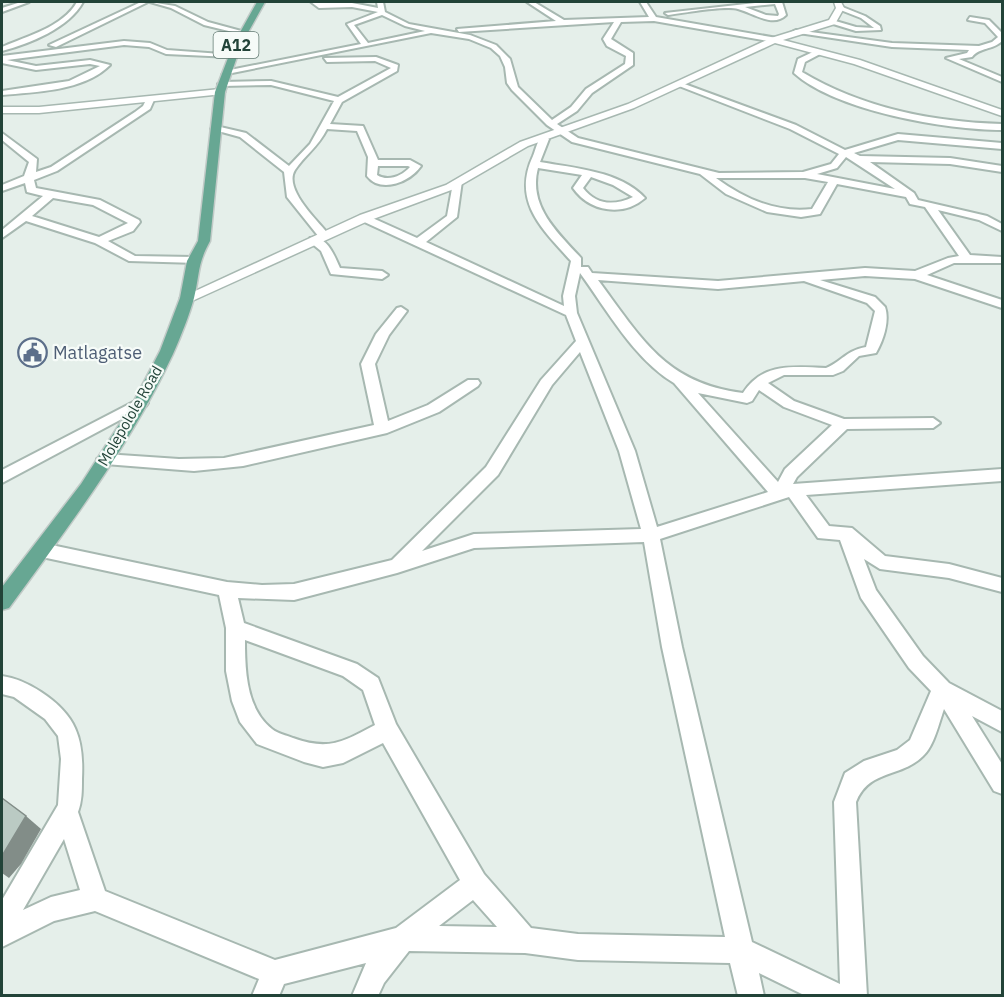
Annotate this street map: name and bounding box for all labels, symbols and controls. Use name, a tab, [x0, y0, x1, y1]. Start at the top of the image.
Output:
road number: A12	[214, 32, 258, 58]
public building icon: Matlagatse	[16, 337, 48, 369]
place label: Matlagatse	[53, 341, 142, 364]
street label: Molepolole Road	[93, 362, 166, 469]

